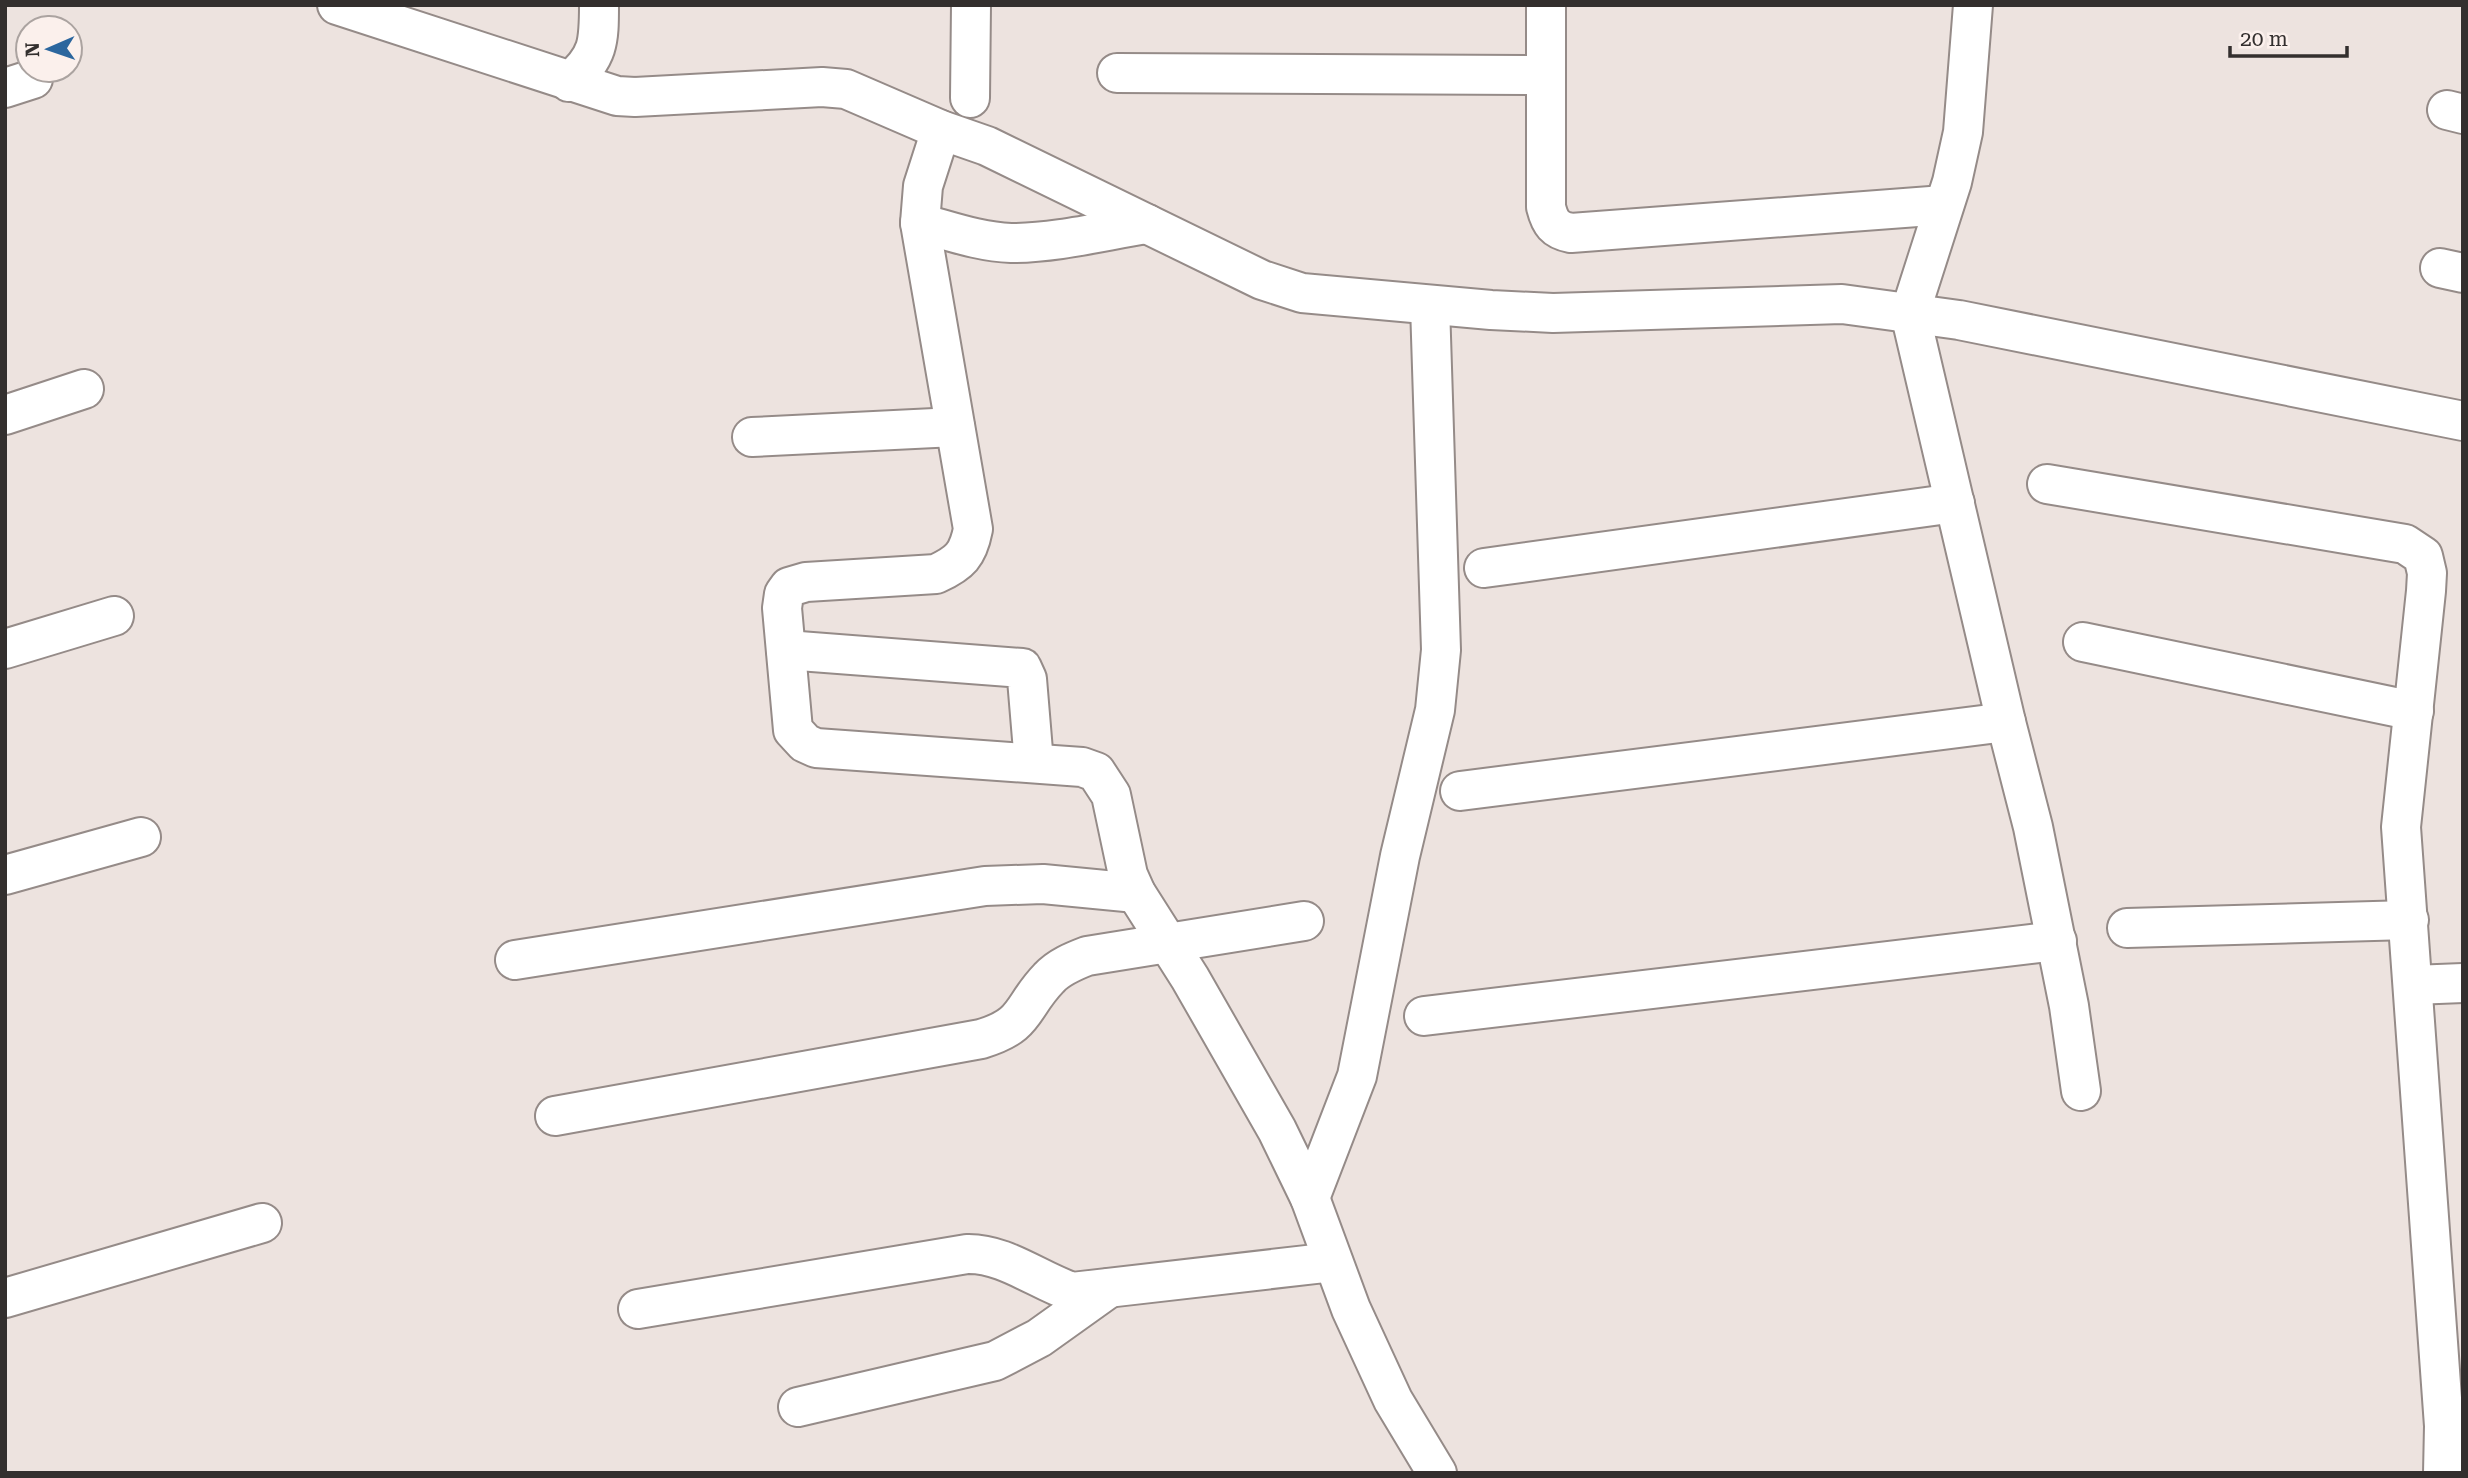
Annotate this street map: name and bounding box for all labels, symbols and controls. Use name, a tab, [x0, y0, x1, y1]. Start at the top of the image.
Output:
north arrow	[14, 14, 84, 84]
scale bar	[2230, 14, 2347, 58]
text: 20 m	[2240, 27, 2288, 51]
text: N	[21, 41, 44, 57]

